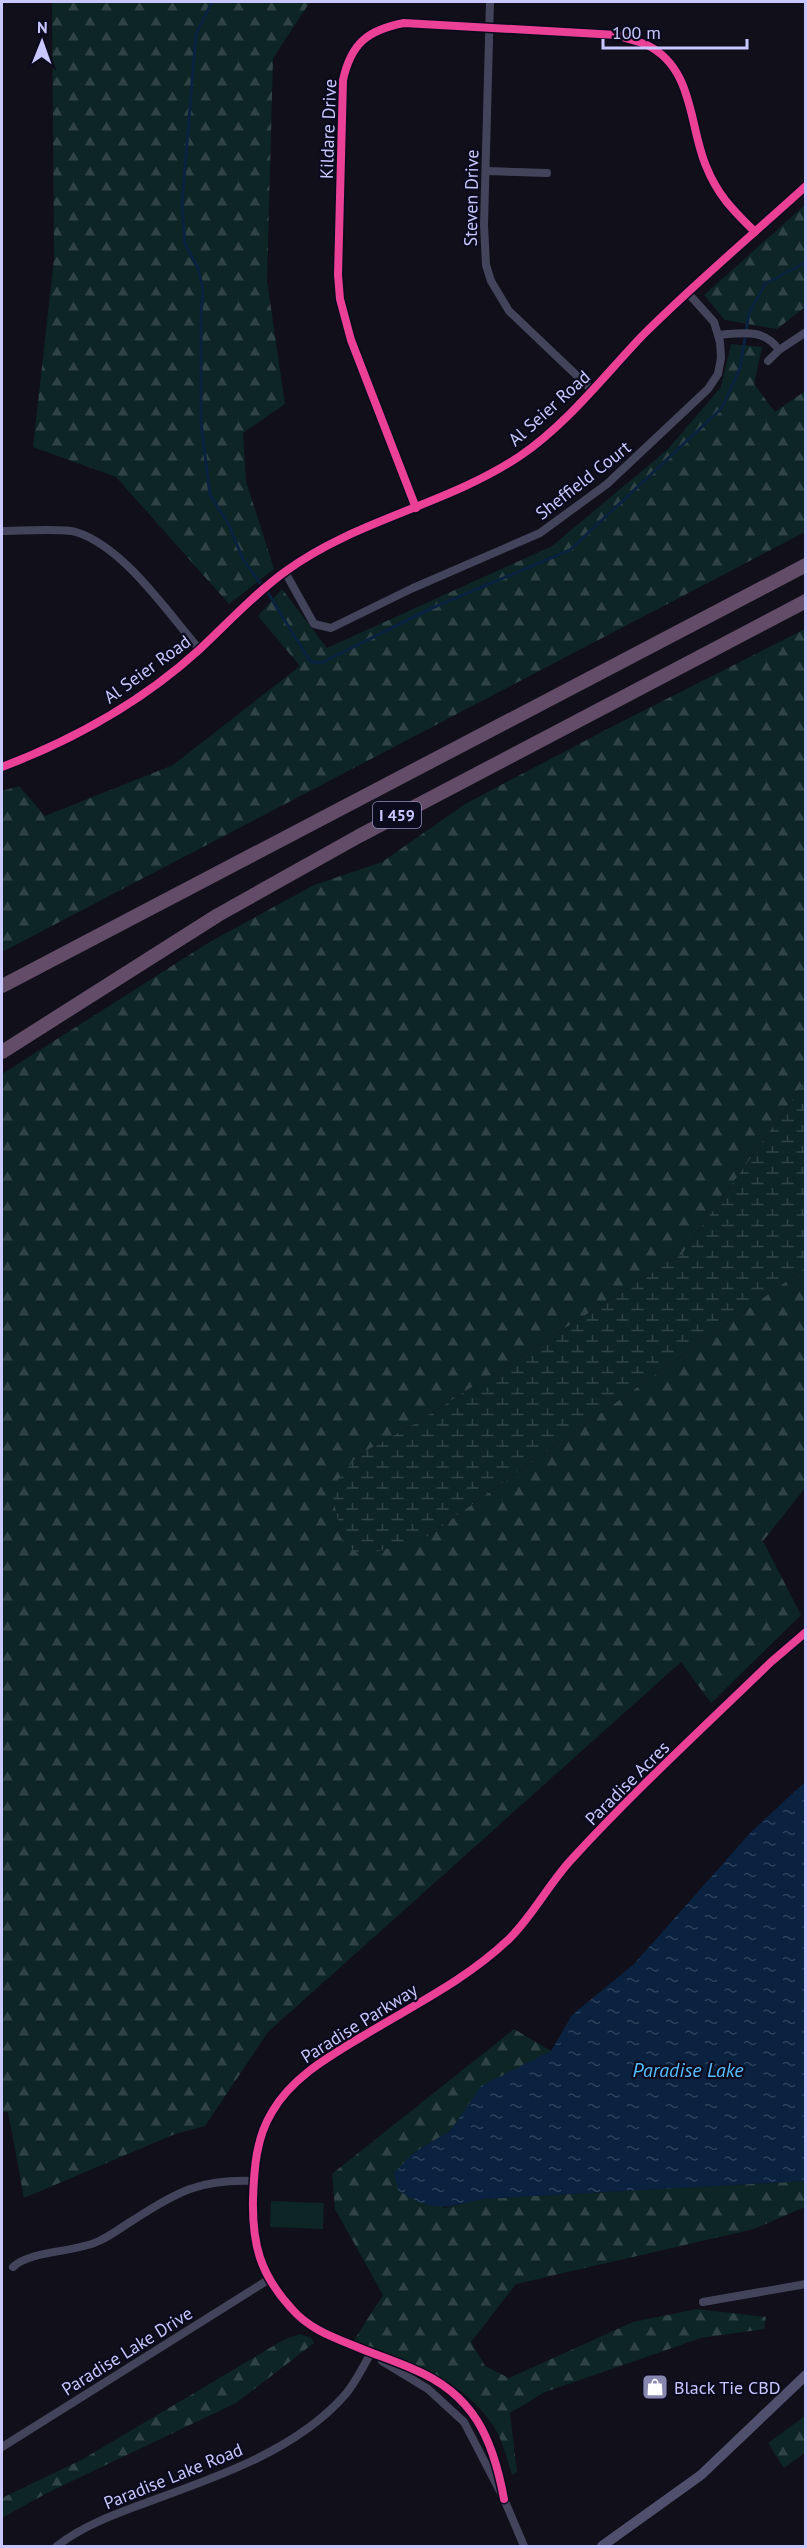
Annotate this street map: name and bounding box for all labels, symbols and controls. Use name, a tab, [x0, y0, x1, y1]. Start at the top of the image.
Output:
north arrow	[12, 12, 72, 72]
scale bar	[603, 12, 747, 50]
text: N	[37, 17, 48, 37]
text: 100 m	[612, 21, 661, 44]
street label: Kildare Drive	[315, 79, 341, 179]
street label: Steven Drive	[459, 149, 483, 247]
street label: Al Seier Road	[503, 365, 595, 451]
street label: Sheffield Court	[531, 436, 635, 524]
street label: Al Seier Road	[99, 630, 195, 708]
road number: I 459	[373, 802, 421, 828]
street label: Paradise Acres	[580, 1736, 674, 1830]
street label: Paradise Parkway	[296, 1978, 422, 2068]
water label: Paradise Lake	[632, 2057, 744, 2083]
street label: Paradise Lake Drive	[57, 2301, 197, 2401]
shop icon: Black Tie CBD	[640, 2372, 670, 2402]
place label: Black Tie CBD	[674, 2376, 780, 2399]
street label: Paradise Lake Road	[100, 2438, 246, 2514]

